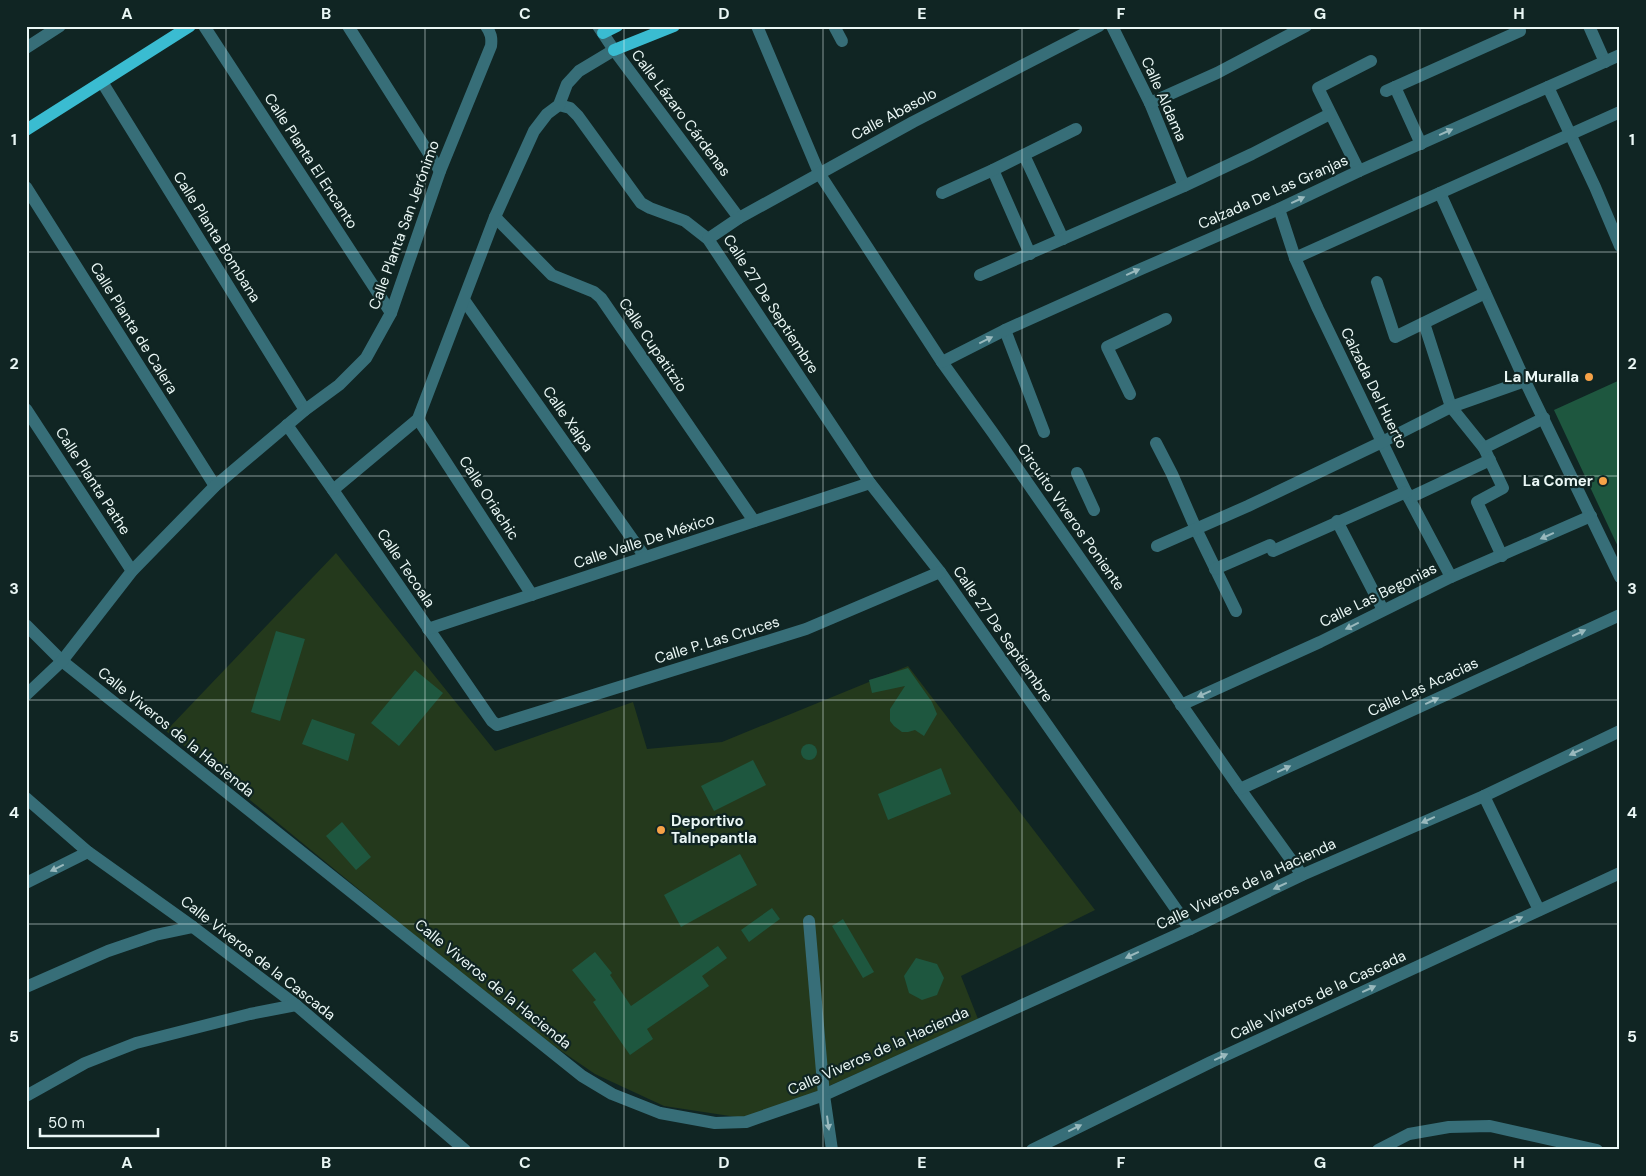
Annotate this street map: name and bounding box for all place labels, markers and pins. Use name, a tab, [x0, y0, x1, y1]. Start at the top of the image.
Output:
place label: La Muralla	[1504, 367, 1579, 387]
marker: La Muralla	[1583, 371, 1595, 383]
place label: La Comer	[1523, 471, 1593, 491]
marker: La Comer	[1597, 475, 1609, 487]
place label: Deportivo Talnepantla	[671, 811, 757, 848]
marker: Deportivo Talnepantla	[655, 824, 667, 836]

